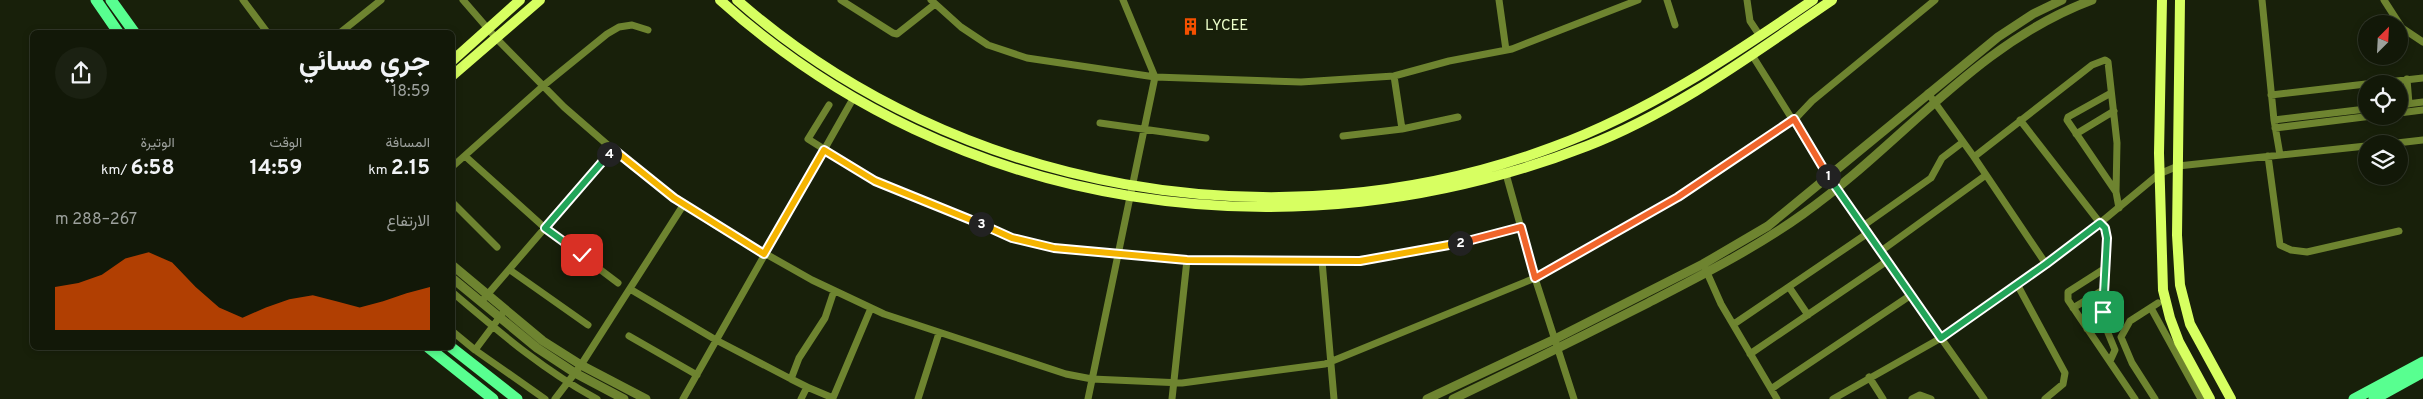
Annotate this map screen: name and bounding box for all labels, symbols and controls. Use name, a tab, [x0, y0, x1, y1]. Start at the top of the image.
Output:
north arrow	[2358, 15, 2408, 65]
map controls	[2358, 15, 2408, 185]
building icon: LYCEE	[1181, 16, 1201, 36]
place label: LYCEE	[1205, 17, 1248, 36]
text: جري مسائي	[299, 45, 430, 81]
button: share	[55, 47, 107, 99]
button: locate	[2358, 75, 2408, 125]
text: 18:59	[391, 82, 430, 102]
text: الوتيرة	[140, 135, 175, 152]
text: الوقت	[269, 135, 302, 152]
text: المسافة	[386, 135, 430, 152]
button: layers	[2358, 135, 2408, 185]
pin: 4	[596, 142, 622, 166]
text: 4	[605, 146, 614, 163]
text: 6:58	[131, 155, 175, 182]
text: 14:59	[250, 155, 302, 182]
text: 2.15	[391, 155, 430, 182]
text: /km	[101, 162, 131, 179]
text: km	[368, 162, 391, 179]
pin: 1	[1816, 164, 1840, 188]
text: 1	[1826, 168, 1831, 185]
text: 267–288 m	[55, 210, 137, 230]
text: الارتفاع	[387, 212, 430, 232]
pin: 3	[968, 212, 994, 236]
text: 3	[977, 216, 986, 233]
pin: 2	[1448, 230, 1472, 256]
pin	[561, 234, 603, 276]
text: 2	[1456, 235, 1465, 252]
icon: check	[568, 241, 596, 269]
pin	[2082, 291, 2124, 333]
icon: arrive	[2089, 298, 2117, 326]

